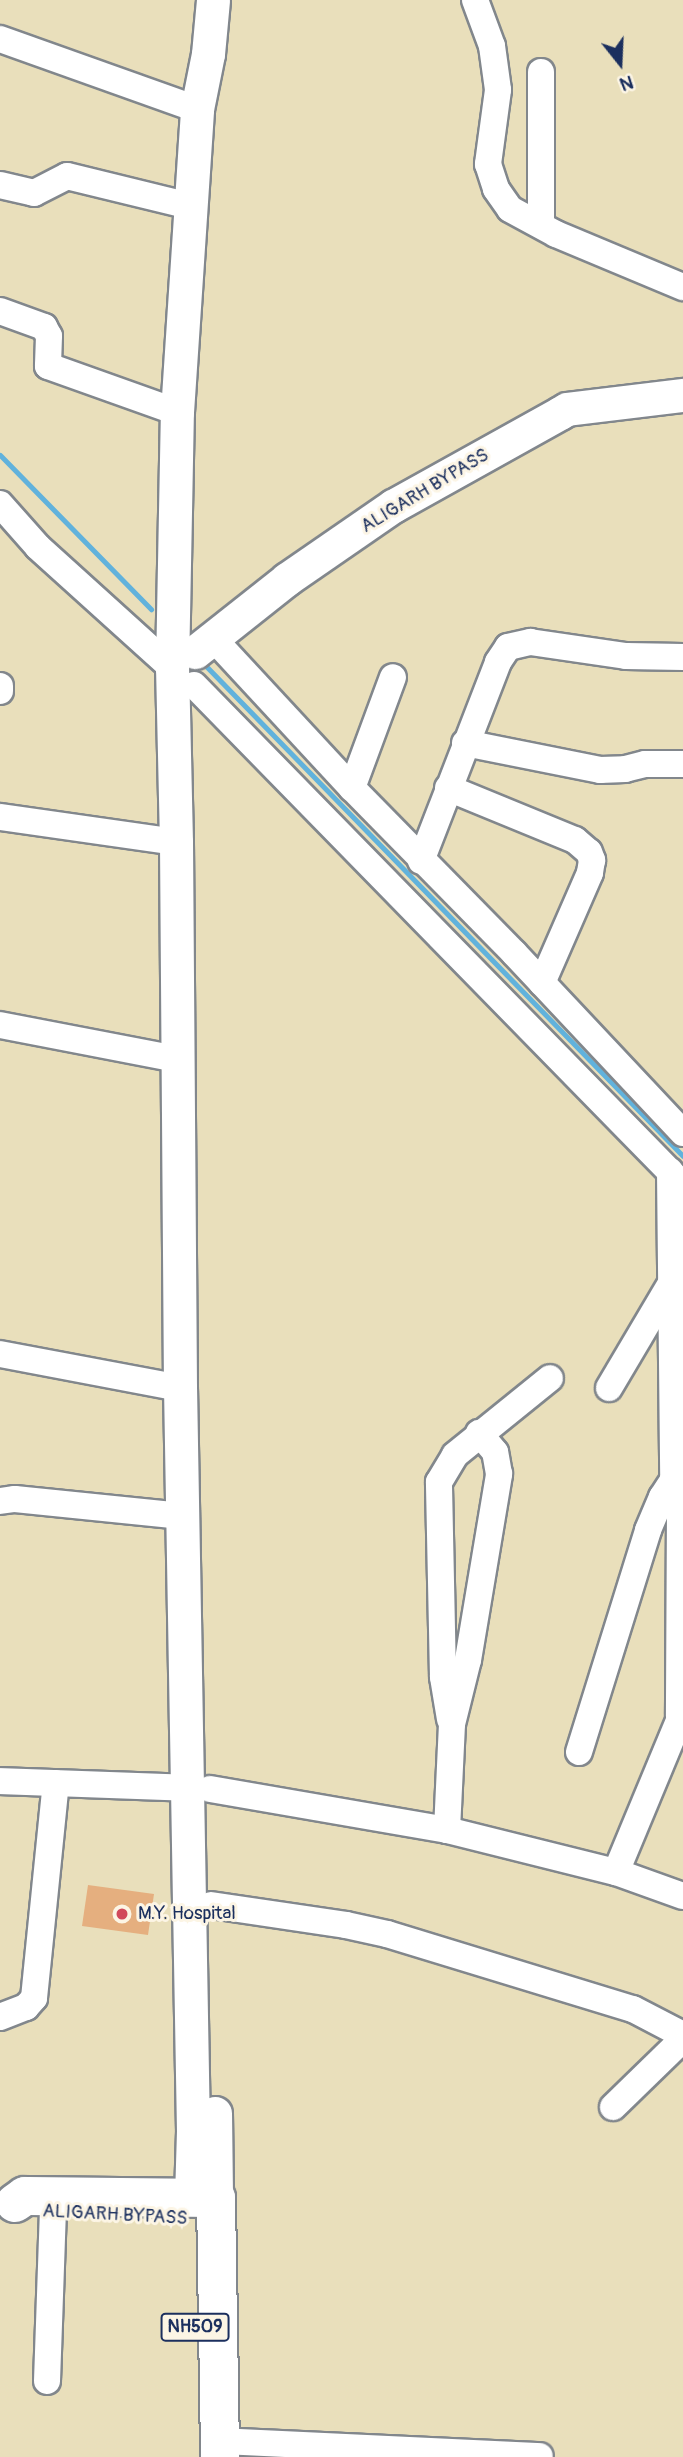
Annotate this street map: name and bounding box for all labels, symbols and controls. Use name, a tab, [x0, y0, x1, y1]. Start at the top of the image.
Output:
north arrow	[585, 28, 655, 98]
text: N	[617, 70, 636, 96]
street label: ALIGARH BYPASS	[357, 444, 493, 538]
place label: M.Y. Hospital	[138, 1903, 236, 1925]
marker: M.Y. Hospital	[112, 1904, 132, 1924]
street label: ALIGARH BYPASS	[42, 2200, 188, 2230]
road number: NH509	[160, 2312, 230, 2342]

